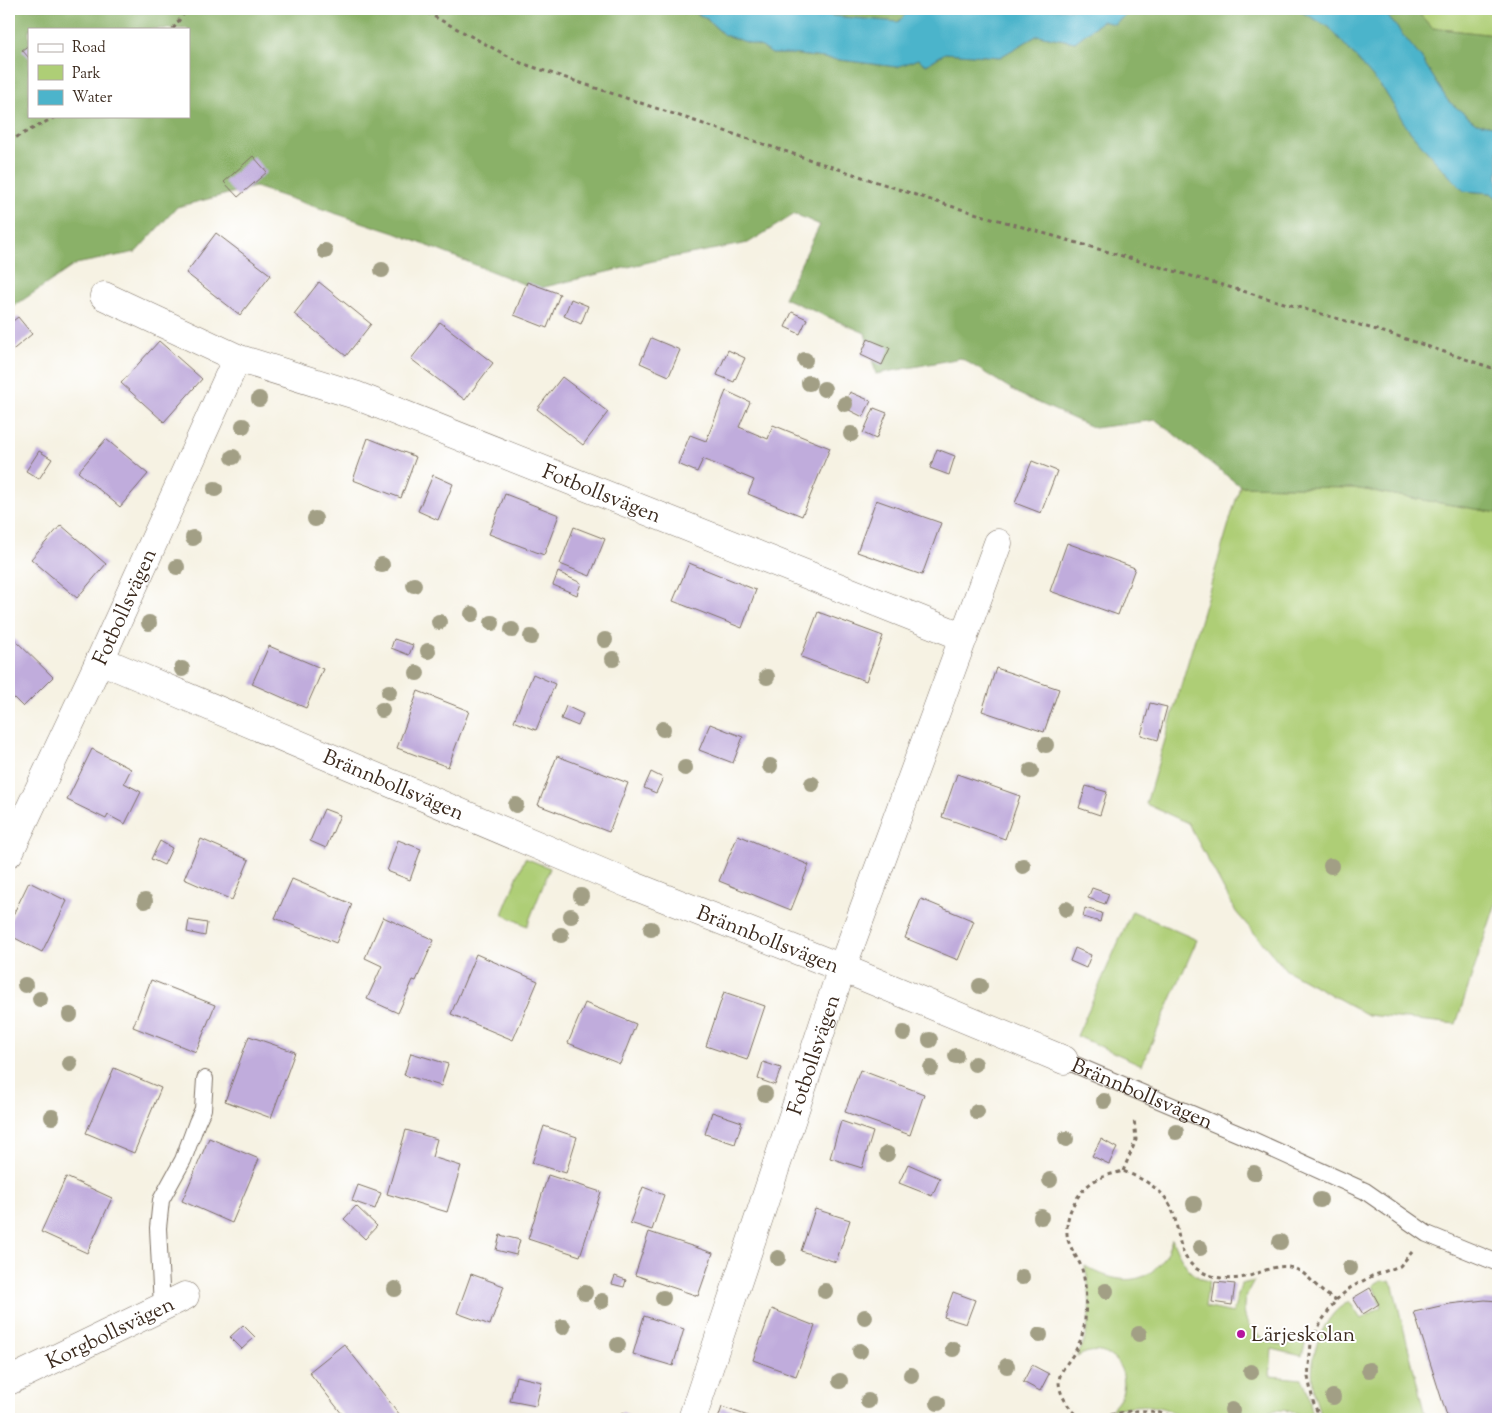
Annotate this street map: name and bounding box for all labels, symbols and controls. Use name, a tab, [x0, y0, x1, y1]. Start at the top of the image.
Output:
legend	[28, 28, 190, 118]
text: Road	[72, 38, 106, 59]
text: Park	[72, 64, 101, 85]
text: Water	[72, 88, 113, 109]
street label: Fotbollsvägen	[537, 458, 665, 532]
street label: Fotbollsvägen	[86, 544, 166, 671]
street label: Brännbollsvägen	[318, 743, 468, 829]
street label: Brännbollsvägen	[692, 899, 843, 982]
street label: Fotbollsvägen	[781, 991, 849, 1119]
street label: Brännbollsvägen	[1066, 1052, 1217, 1138]
street label: Korgbollsvägen	[41, 1290, 180, 1378]
place label: Lärjeskolan	[1251, 1321, 1355, 1351]
marker: Lärjeskolan	[1235, 1328, 1247, 1340]

